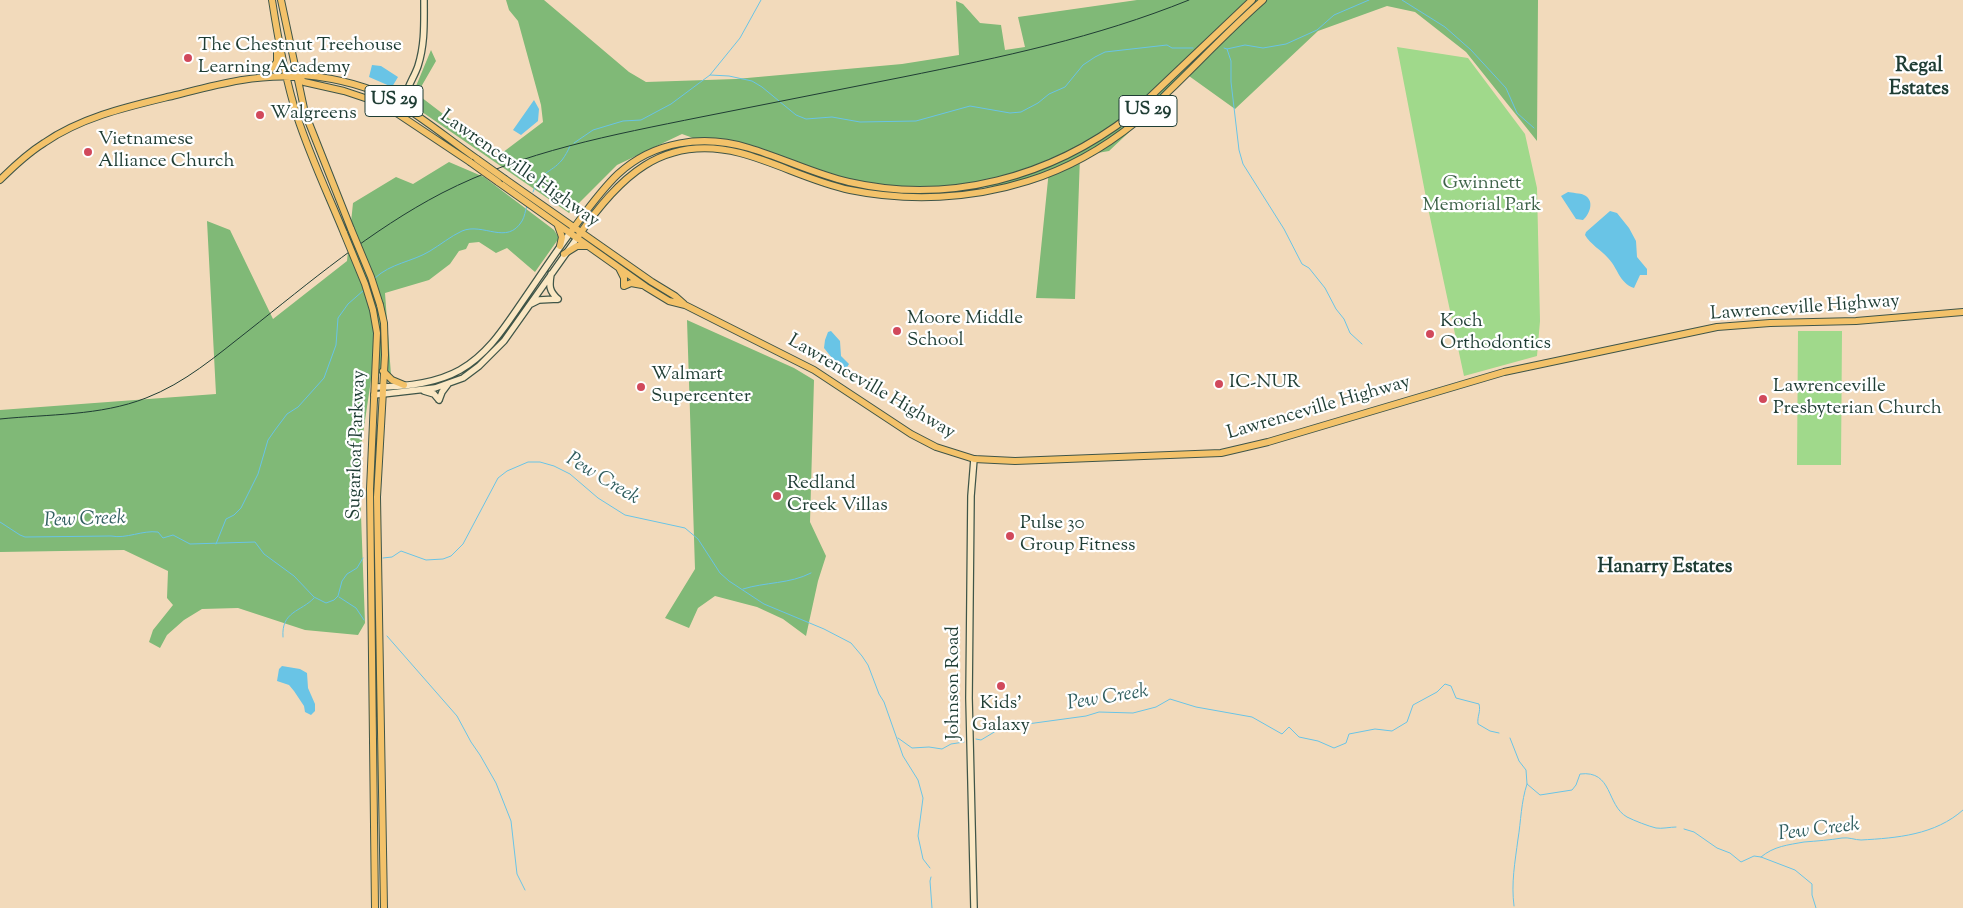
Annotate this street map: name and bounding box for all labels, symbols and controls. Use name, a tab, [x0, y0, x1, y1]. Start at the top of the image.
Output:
place label: The Chestnut Treehouse Learning Academy	[198, 36, 402, 80]
marker: The Chestnut Treehouse Learning Academy	[182, 52, 194, 64]
district label: Regal Estates	[1889, 56, 1949, 103]
road number: US 29	[365, 85, 423, 116]
road number: US 29	[1119, 95, 1177, 126]
place label: Walgreens	[270, 104, 357, 126]
street label: Lawrenceville Highway	[435, 106, 603, 234]
marker: Walgreens	[254, 109, 266, 121]
place label: Vietnamese Alliance Church	[98, 130, 235, 174]
marker: Vietnamese Alliance Church	[82, 146, 94, 158]
park label: Gwinnett Memorial Park	[1423, 174, 1541, 218]
street label: Lawrenceville Highway	[1710, 291, 1900, 327]
place label: Moore Middle School	[907, 309, 1023, 353]
place label: Koch Orthodontics	[1440, 312, 1551, 356]
marker: Moore Middle School	[891, 325, 903, 337]
marker: Koch Orthodontics	[1424, 328, 1436, 340]
street label: Lawrenceville Highway	[783, 331, 959, 445]
place label: Walmart Supercenter	[651, 365, 751, 409]
street label: Sugarloaf Parkway	[344, 370, 372, 520]
street label: Lawrenceville Highway	[1225, 372, 1413, 446]
place label: IC-NUR	[1229, 373, 1300, 395]
place label: Lawrenceville Presbyterian Church	[1773, 377, 1942, 421]
marker: IC-NUR	[1213, 378, 1225, 390]
marker: Walmart Supercenter	[635, 381, 647, 393]
marker: Lawrenceville Presbyterian Church	[1757, 393, 1769, 405]
water label: Pew Creek	[561, 449, 643, 511]
place label: Redland Creek Villas	[787, 474, 888, 518]
marker: Redland Creek Villas	[771, 490, 783, 502]
water label: Pew Creek	[44, 508, 126, 534]
place label: Pulse 30 Group Fitness	[1020, 514, 1135, 558]
marker: Pulse 30 Group Fitness	[1004, 530, 1016, 542]
district label: Hanarry Estates	[1598, 557, 1732, 581]
street label: Johnson Road	[944, 626, 966, 740]
marker: Kids' Galaxy	[995, 680, 1007, 692]
water label: Pew Creek	[1066, 681, 1150, 717]
place label: Kids' Galaxy	[972, 694, 1030, 738]
water label: Pew Creek	[1777, 814, 1861, 848]

